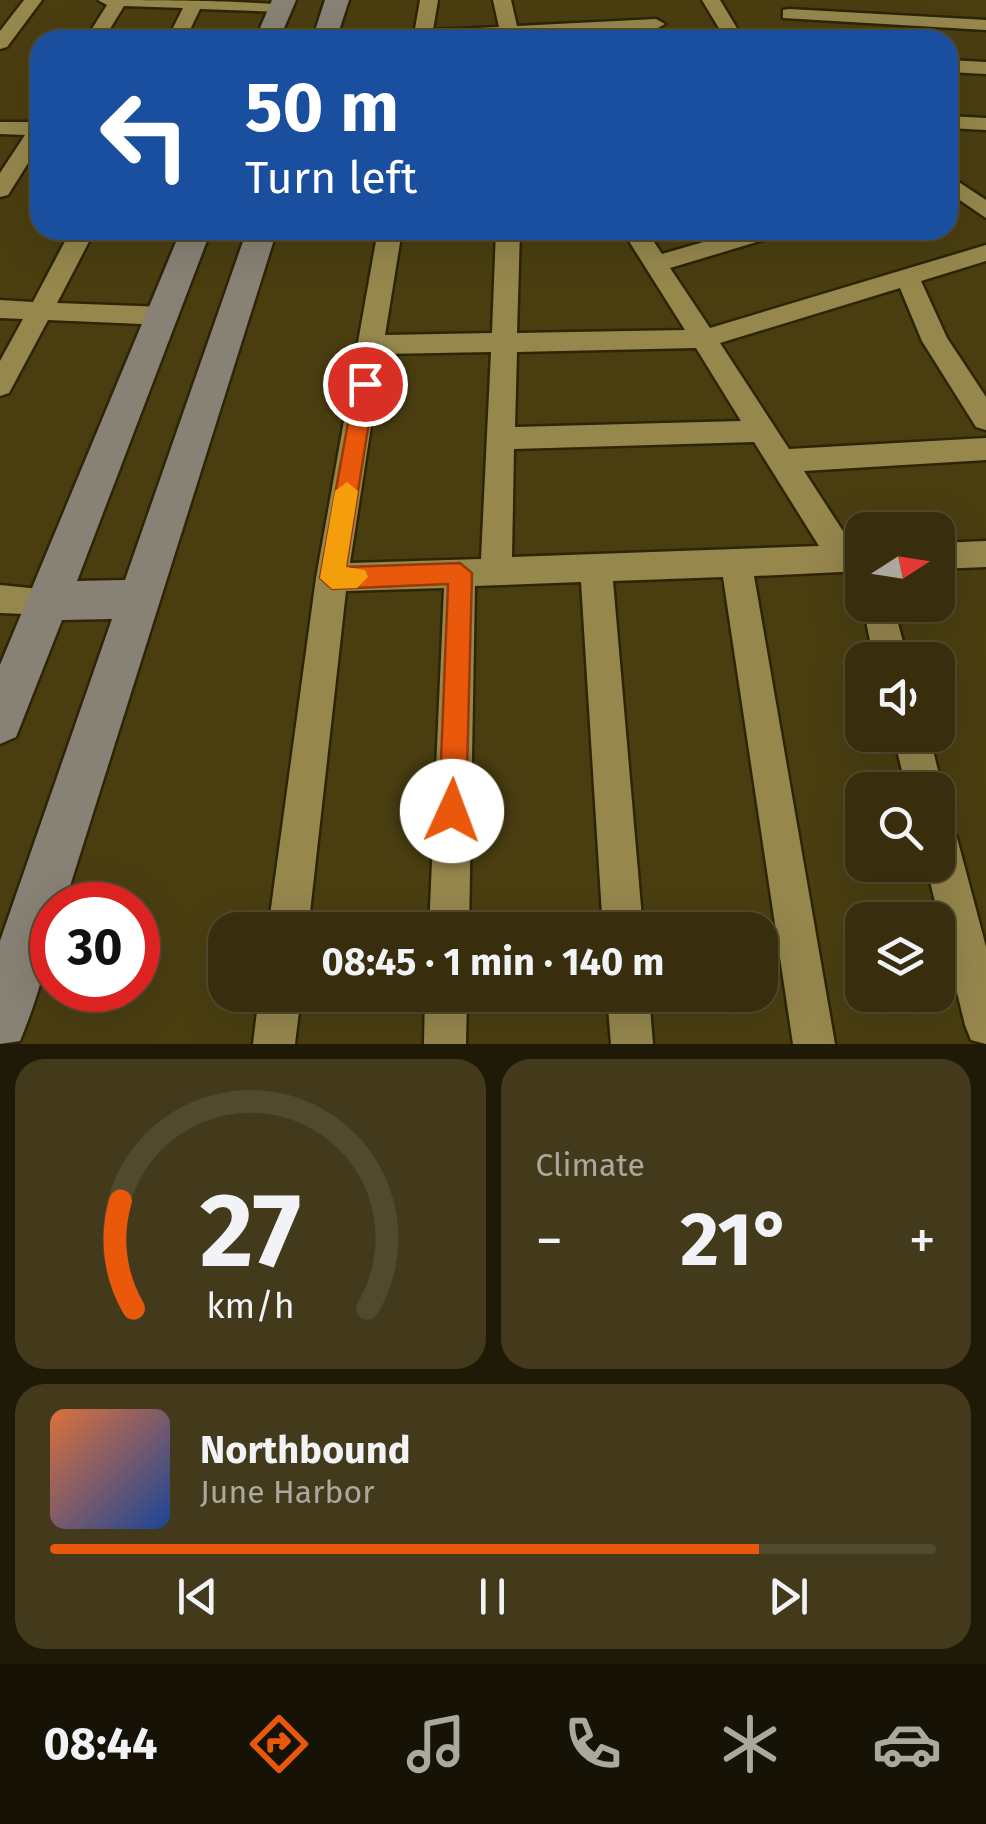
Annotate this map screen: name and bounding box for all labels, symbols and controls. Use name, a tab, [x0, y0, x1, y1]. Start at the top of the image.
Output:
text: 50 m	[245, 66, 399, 150]
icon: left	[80, 70, 210, 200]
text: Turn left	[245, 151, 417, 205]
pin	[323, 342, 408, 427]
icon: arrive	[338, 357, 393, 412]
north arrow	[845, 512, 955, 622]
map controls	[845, 512, 955, 1012]
button: sound	[845, 642, 955, 752]
position arrow	[400, 759, 504, 863]
button: search	[845, 772, 955, 882]
speed limit sign: 30	[30, 882, 160, 1012]
button: layers	[845, 902, 955, 1012]
text: 08:45 · 1 min · 140 m	[322, 939, 664, 985]
text: Climate	[536, 1146, 645, 1184]
text: 27	[200, 1169, 301, 1294]
text: 21°	[680, 1195, 791, 1285]
text: −	[536, 1208, 563, 1274]
text: +	[909, 1208, 936, 1274]
text: km/h	[206, 1285, 294, 1327]
text: Northbound	[200, 1427, 411, 1473]
text: June Harbor	[200, 1473, 375, 1511]
icon: previous	[170, 1569, 225, 1624]
icon: pause	[465, 1569, 520, 1624]
icon: next	[761, 1569, 816, 1624]
icon: directions	[244, 1709, 314, 1779]
icon: music	[401, 1709, 471, 1779]
icon: phone	[558, 1709, 628, 1779]
icon: climate	[715, 1709, 785, 1779]
icon: car	[872, 1709, 942, 1779]
text: 08:44	[44, 1717, 157, 1771]

